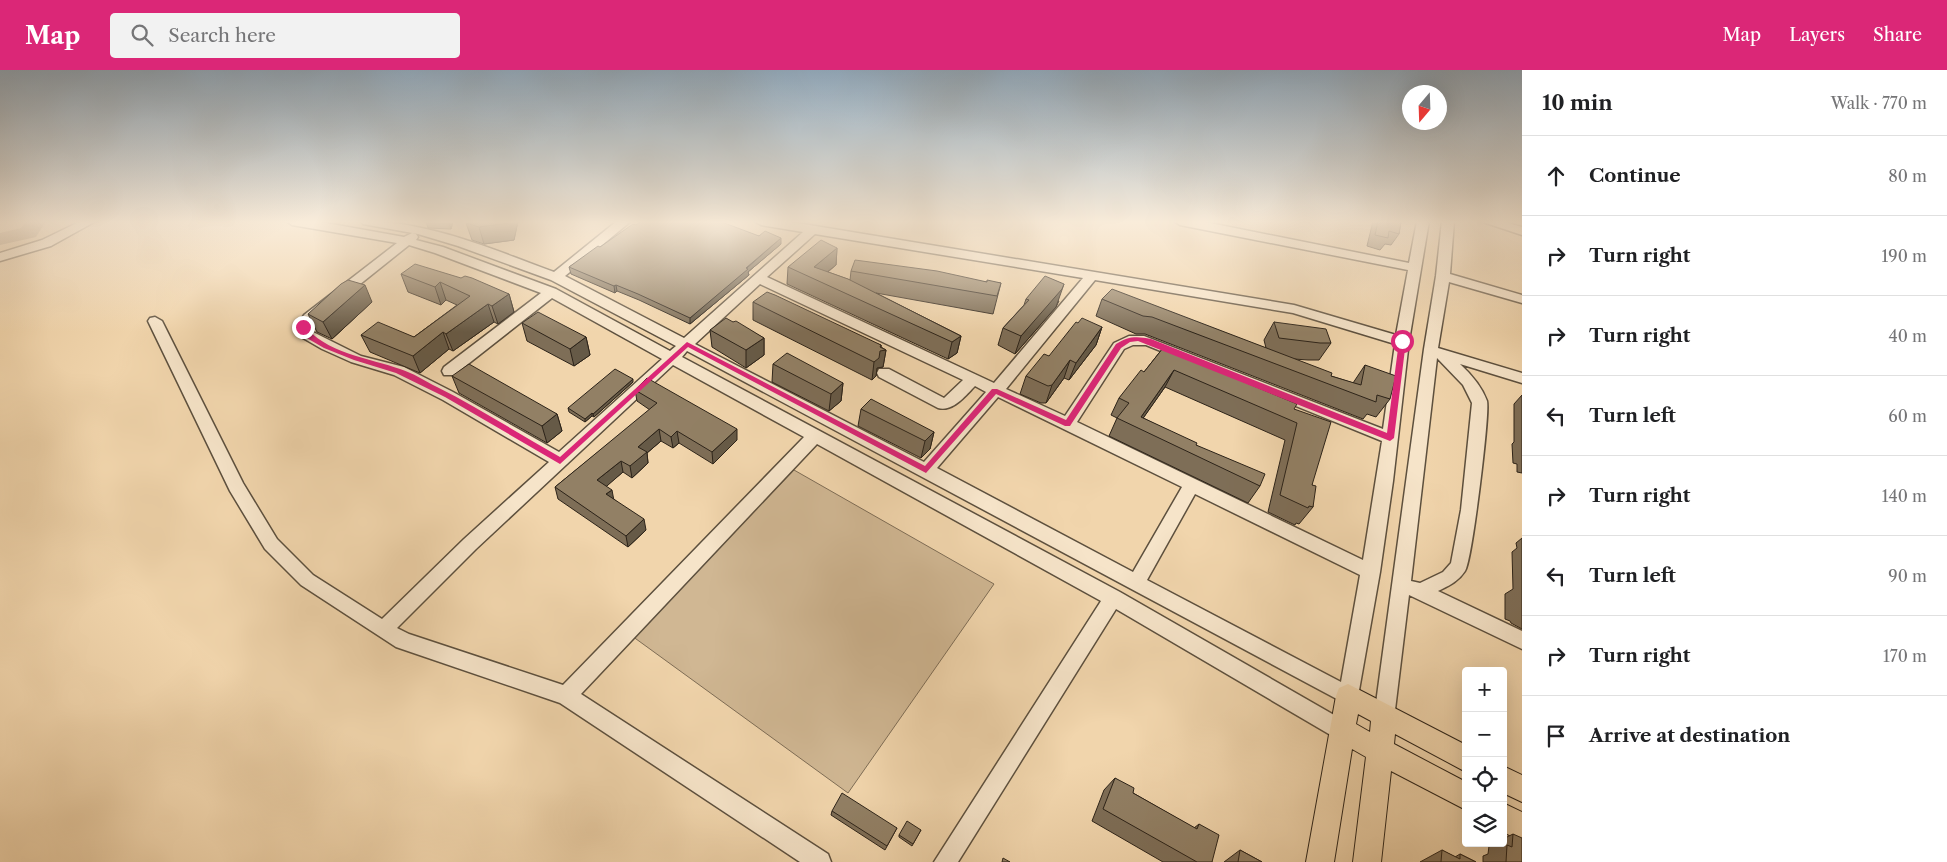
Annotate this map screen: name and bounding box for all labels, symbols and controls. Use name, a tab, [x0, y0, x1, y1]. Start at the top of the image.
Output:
search box	[110, 13, 460, 58]
text: Map	[25, 21, 80, 50]
icon: search	[128, 21, 156, 49]
text: Search here	[168, 24, 276, 47]
text: Map	[1723, 24, 1761, 46]
text: Layers	[1789, 24, 1845, 46]
text: Share	[1873, 24, 1922, 46]
north arrow	[1402, 85, 1447, 130]
text: 10 min	[1542, 90, 1613, 115]
text: Walk · 770 m	[1831, 93, 1927, 113]
icon: ahead	[1542, 162, 1570, 190]
text: Continue	[1589, 164, 1681, 187]
text: 80 m	[1888, 166, 1927, 186]
icon: right	[1542, 242, 1570, 270]
text: Turn right	[1589, 244, 1690, 267]
text: 190 m	[1882, 246, 1927, 266]
route end	[292, 316, 315, 339]
icon: right	[1542, 322, 1570, 350]
text: Turn right	[1589, 324, 1690, 347]
text: 40 m	[1888, 326, 1927, 346]
route start	[1391, 330, 1414, 353]
icon: left	[1542, 402, 1570, 430]
text: Turn left	[1589, 404, 1676, 427]
text: 60 m	[1888, 406, 1927, 426]
icon: right	[1542, 482, 1570, 510]
text: Turn right	[1589, 484, 1690, 507]
text: 140 m	[1882, 486, 1927, 506]
icon: left	[1542, 562, 1570, 590]
text: Turn left	[1589, 564, 1676, 587]
text: 90 m	[1888, 566, 1927, 586]
icon: right	[1542, 642, 1570, 670]
text: Turn right	[1589, 644, 1690, 667]
text: 170 m	[1883, 646, 1927, 666]
map controls	[1462, 667, 1507, 847]
button: +	[1462, 667, 1507, 712]
button: −	[1462, 712, 1507, 757]
icon: arrive	[1542, 722, 1570, 750]
text: Arrive at destination	[1589, 724, 1790, 747]
button: locate	[1462, 757, 1507, 802]
button: layers	[1462, 802, 1507, 847]

